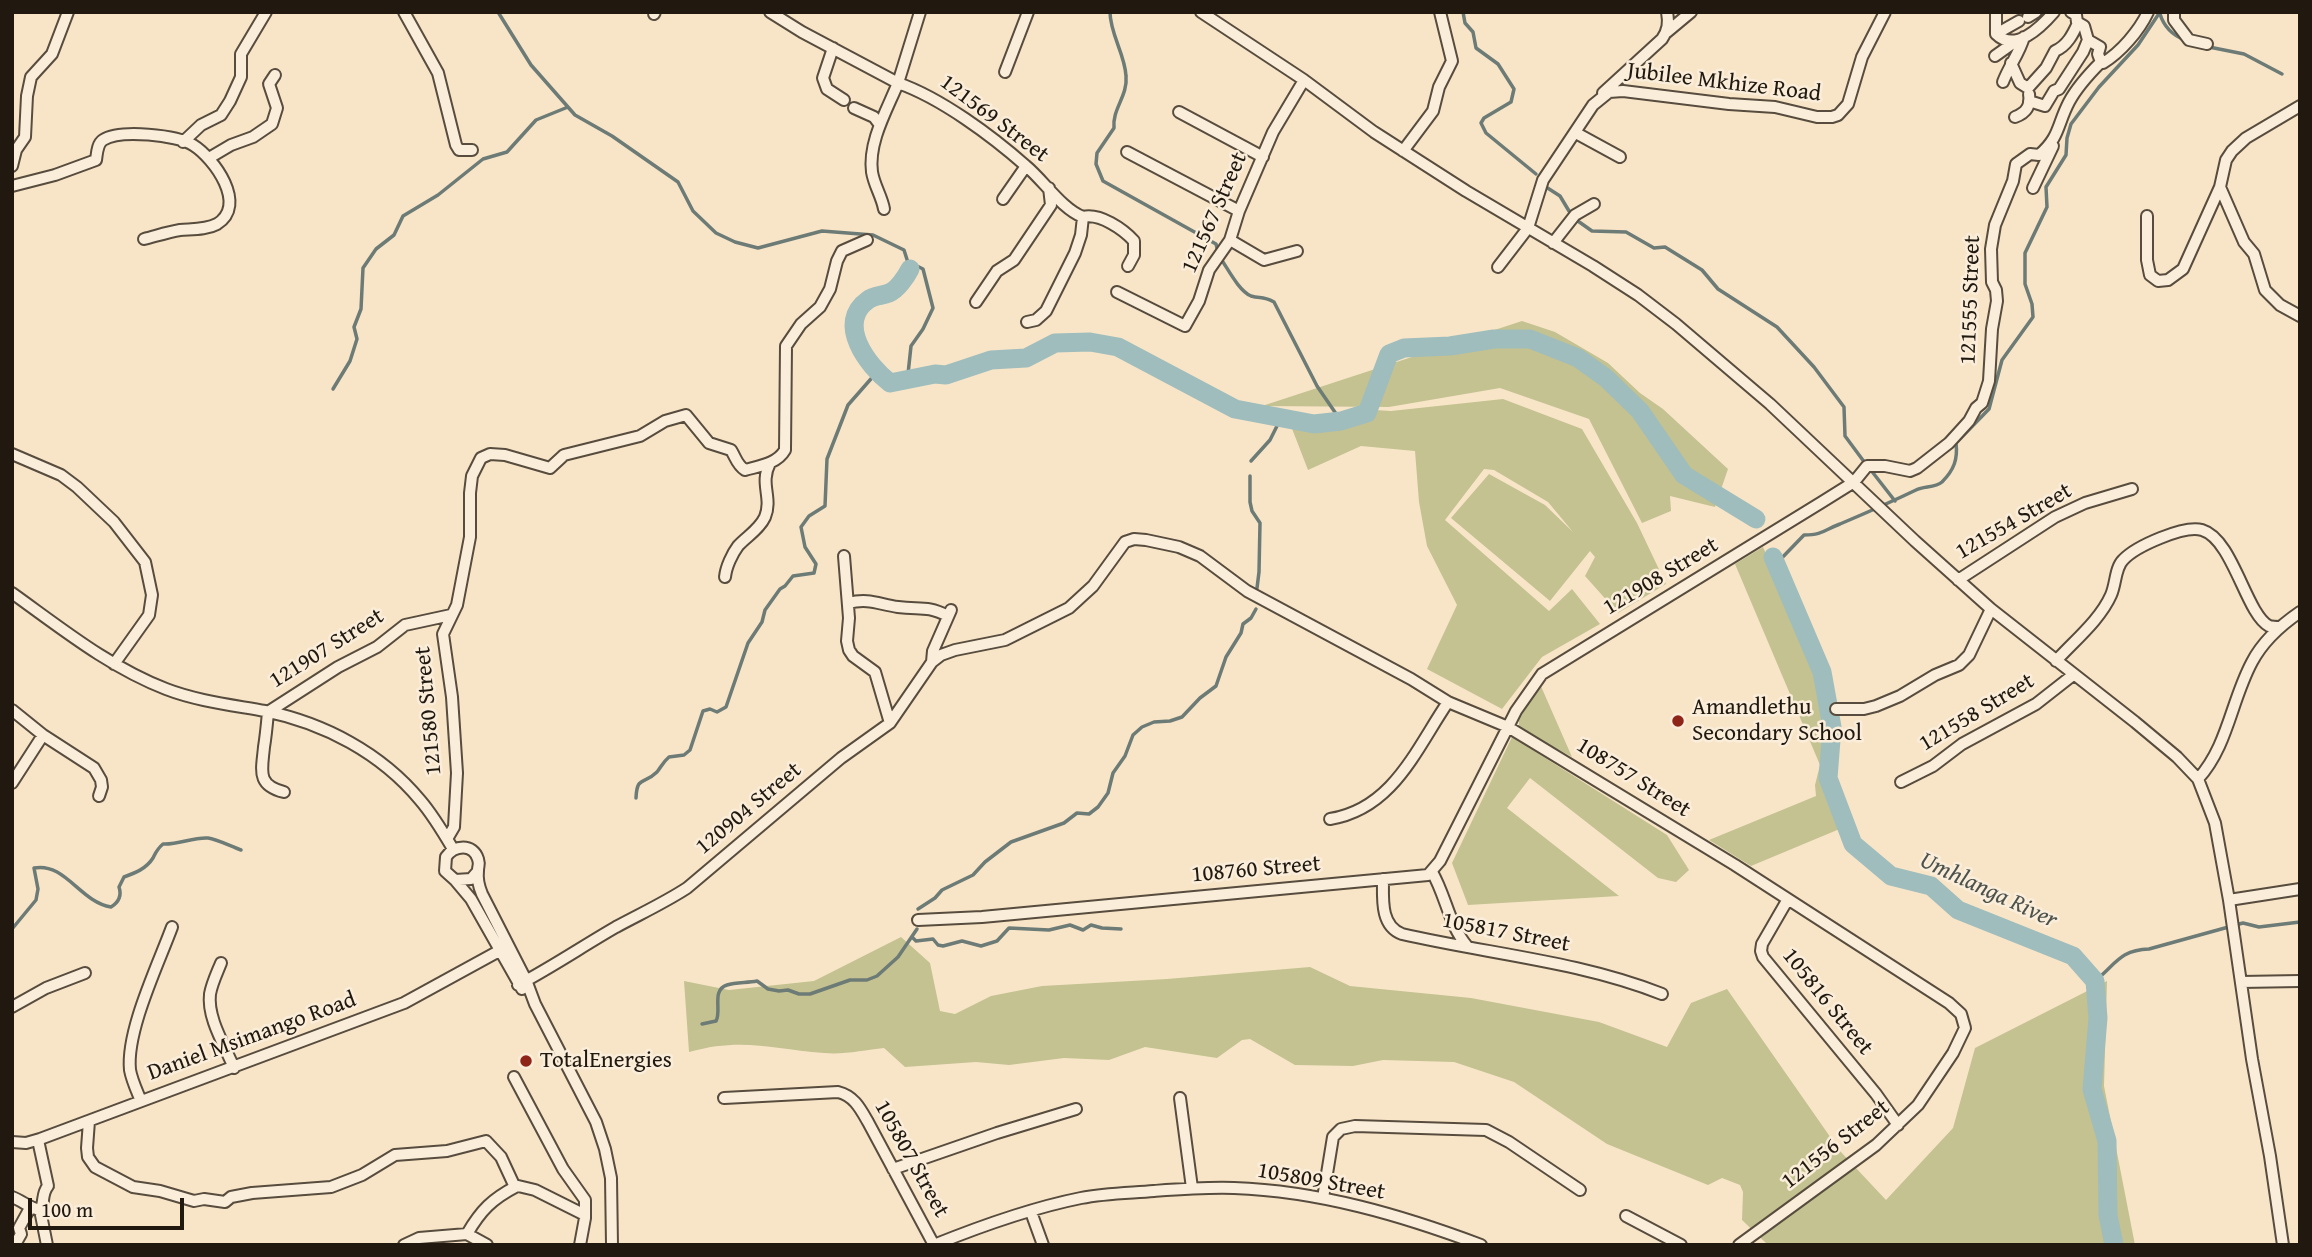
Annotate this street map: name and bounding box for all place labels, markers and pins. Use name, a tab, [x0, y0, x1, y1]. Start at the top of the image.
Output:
place label: Amandlethu Secondary School	[1692, 694, 1862, 748]
marker: Amandlethu Secondary School	[1670, 713, 1686, 729]
place label: TotalEnergies	[540, 1047, 672, 1075]
marker: TotalEnergies	[518, 1053, 534, 1069]

